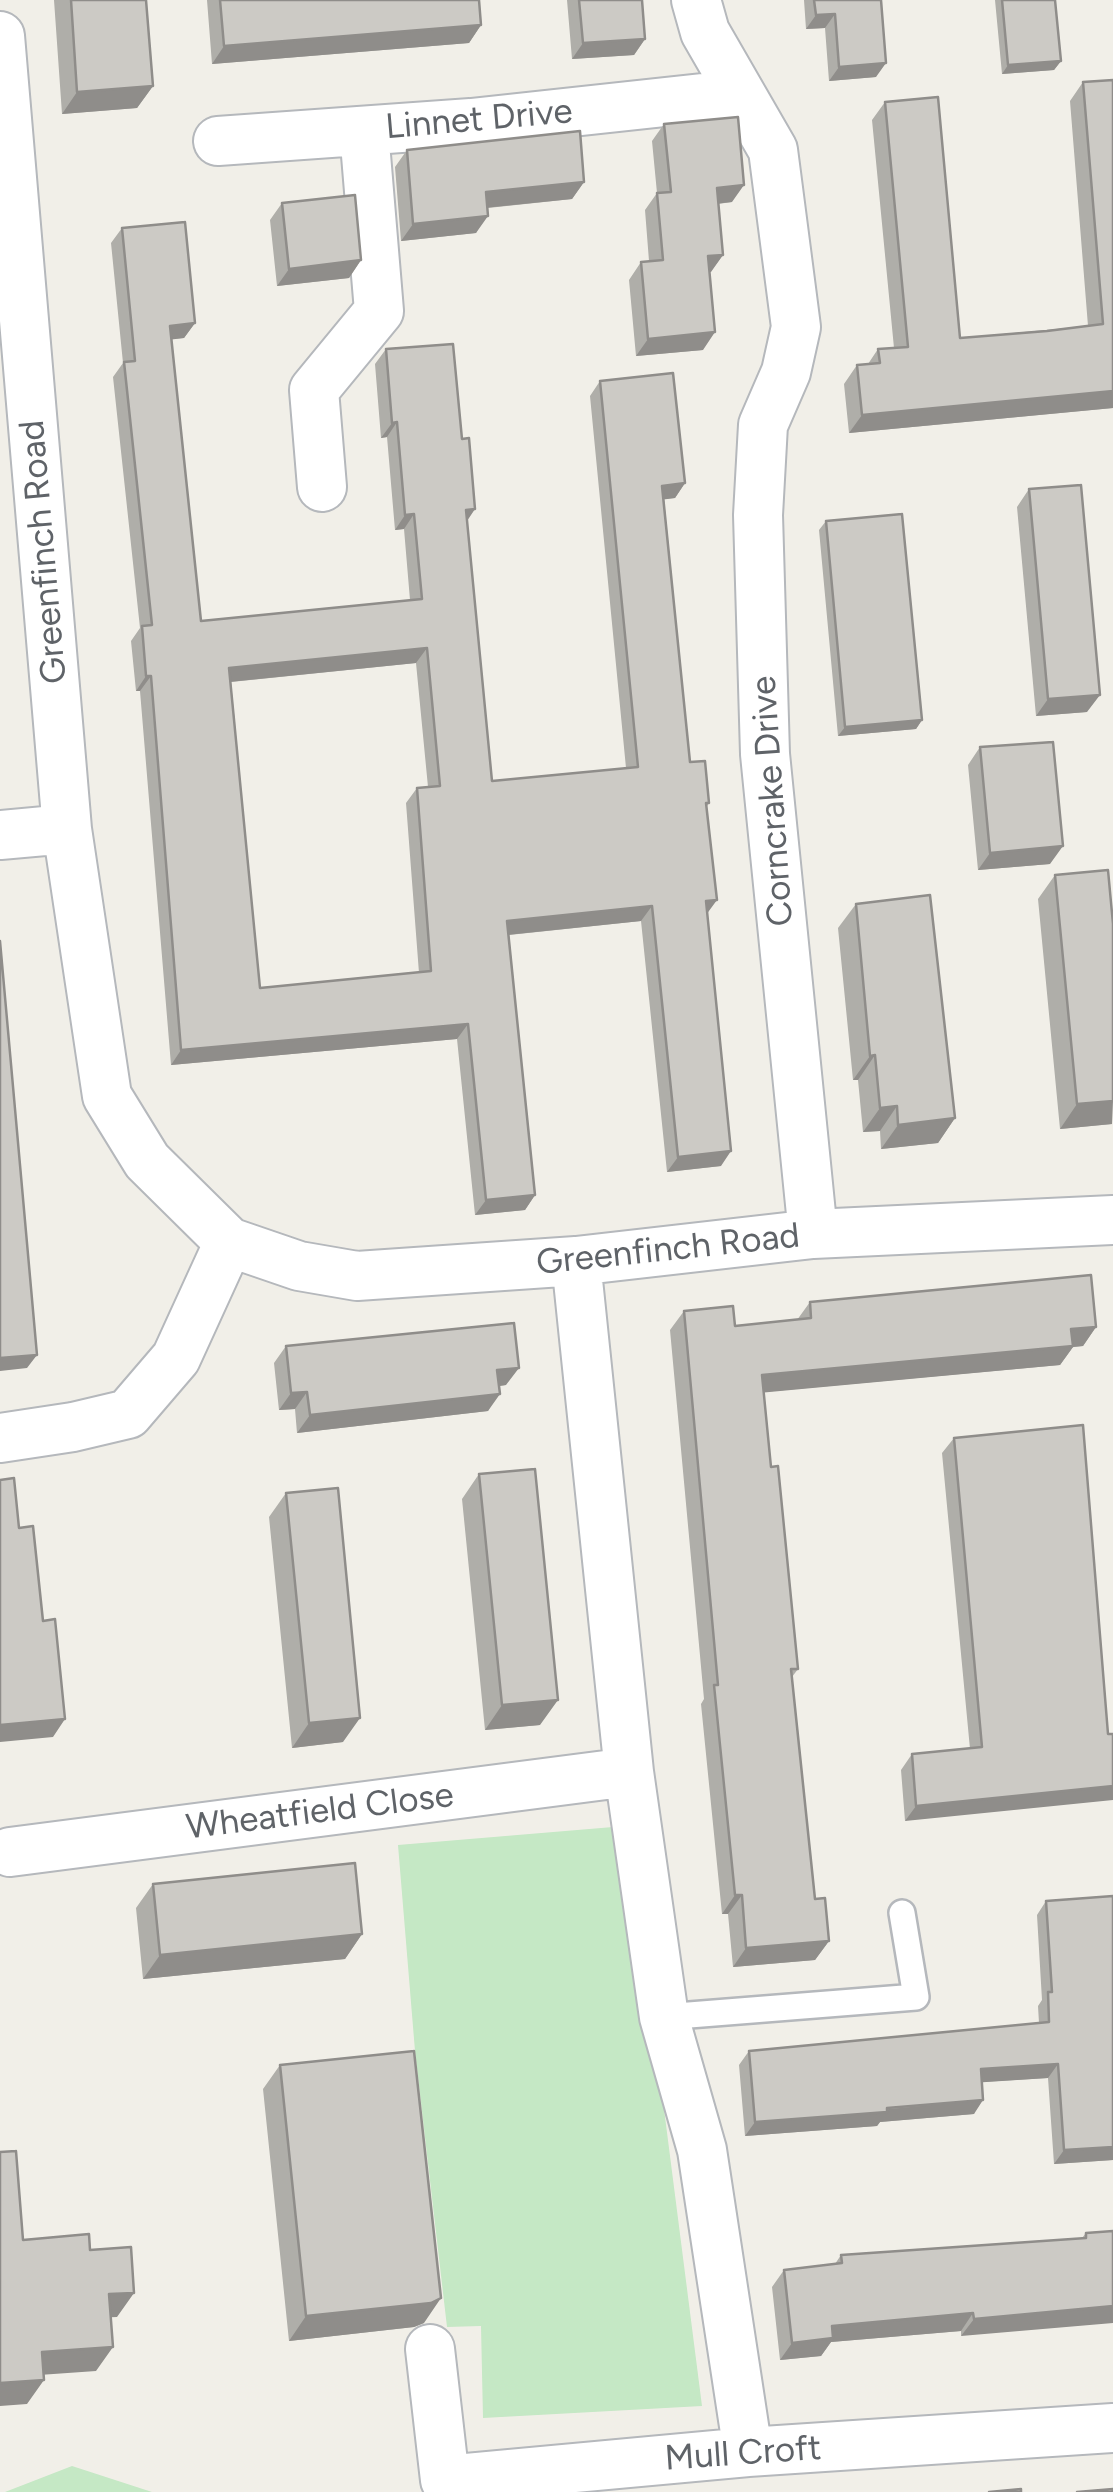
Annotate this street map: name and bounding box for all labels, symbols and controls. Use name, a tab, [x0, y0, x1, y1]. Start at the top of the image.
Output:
street label: Linnet Drive	[384, 91, 574, 149]
street label: Greenfinch Road	[12, 418, 76, 686]
street label: Corncrake Drive	[743, 674, 803, 928]
street label: Greenfinch Road	[534, 1215, 802, 1285]
street label: Wheatfield Close	[184, 1775, 456, 1849]
street label: Mull Croft	[663, 2428, 823, 2480]

